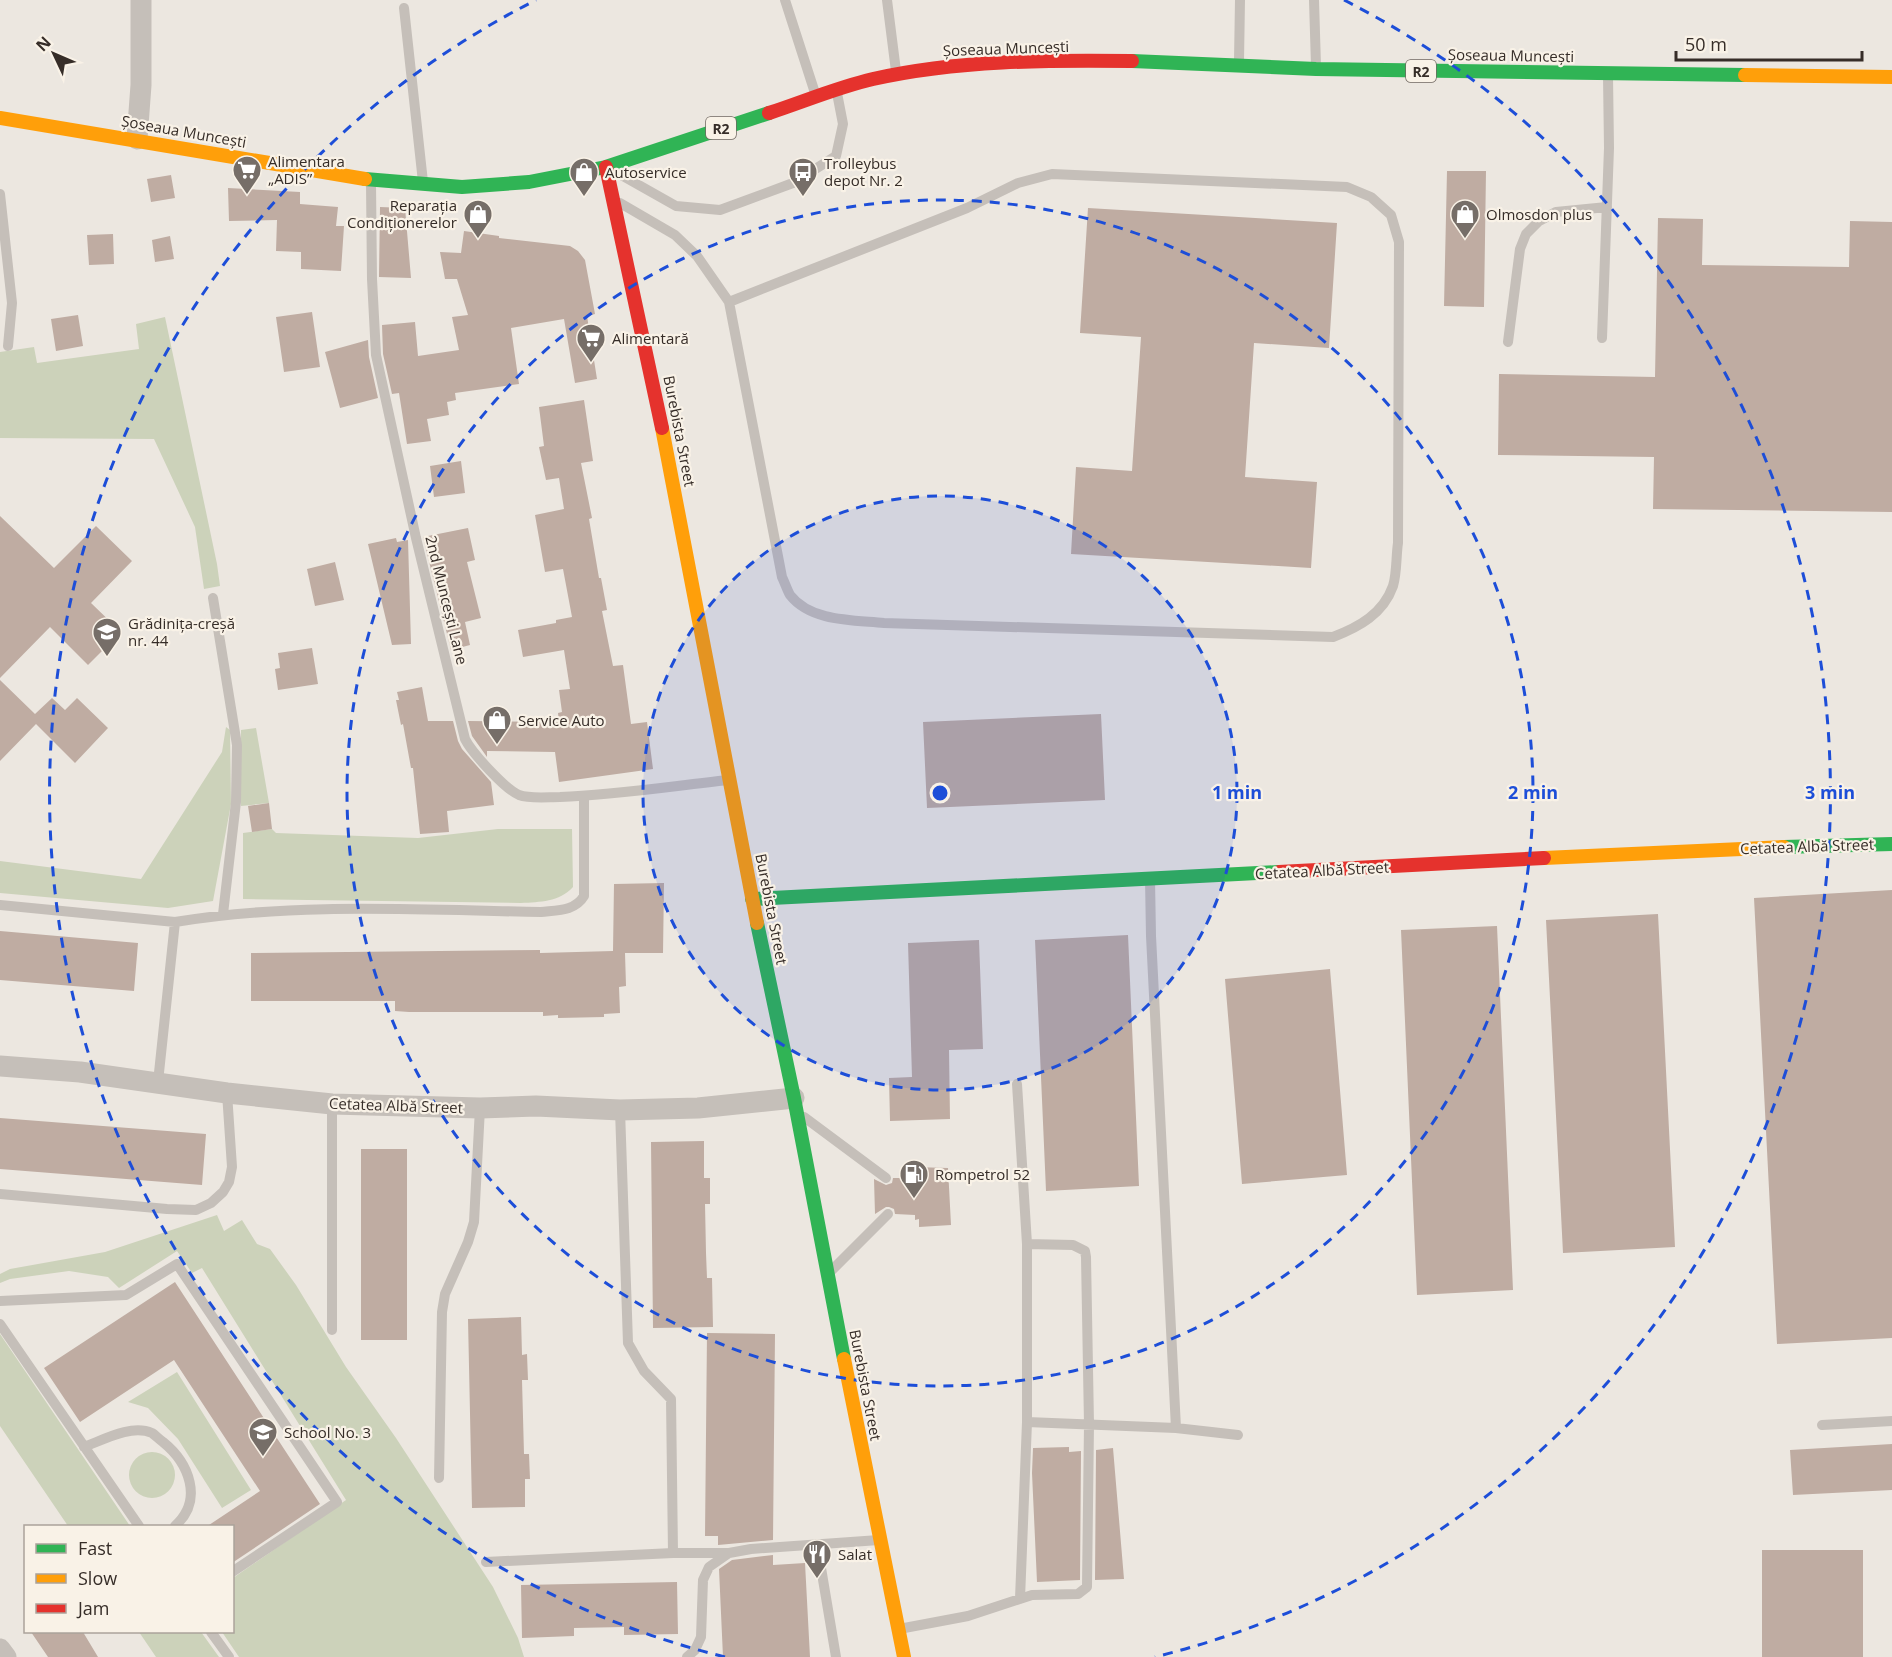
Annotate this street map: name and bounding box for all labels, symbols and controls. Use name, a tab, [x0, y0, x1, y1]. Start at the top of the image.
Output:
north arrow	[24, 24, 84, 84]
scale bar	[1676, 24, 1862, 62]
text: N	[31, 31, 56, 56]
text: 50 m	[1685, 32, 1727, 56]
street label: Șoseaua Muncești	[943, 36, 1069, 60]
street label: Șoseaua Muncești	[1448, 44, 1574, 66]
road number: R2	[1406, 60, 1436, 82]
street label: Șoseaua Muncești	[120, 110, 248, 152]
road number: R2	[706, 117, 736, 139]
place label: Alimentara „ADIS”	[268, 151, 345, 188]
place label: Trolleybus depot Nr. 2	[824, 153, 903, 190]
supermarket icon: Alimentara „ADIS”	[231, 154, 263, 196]
shop icon: Autoservice	[568, 156, 600, 198]
bus stop icon: Trolleybus depot Nr. 2	[787, 156, 819, 198]
place label: Autoservice	[605, 162, 687, 182]
place label: Reparația Condiționerelor	[347, 195, 457, 232]
shop icon: Reparația Condiționerelor	[462, 198, 494, 240]
shop icon: Olmosdon plus	[1449, 198, 1481, 240]
place label: Olmosdon plus	[1486, 204, 1592, 224]
supermarket icon: Alimentară	[575, 322, 607, 364]
place label: Alimentară	[612, 328, 689, 348]
street label: Burebista Street	[659, 374, 701, 488]
street label: 2nd Muncești Lane	[421, 533, 473, 667]
place label: Grădinița-creșă nr. 44	[128, 613, 235, 650]
school or university icon: Grădinița-creșă nr. 44	[91, 616, 123, 658]
shop icon: Service Auto	[481, 704, 513, 746]
place label: Service Auto	[518, 710, 605, 730]
text: 1 min	[1212, 780, 1262, 804]
text: 2 min	[1508, 780, 1558, 804]
text: 3 min	[1805, 780, 1855, 804]
centre of rings	[930, 783, 950, 803]
street label: Cetatea Albă Street	[1740, 834, 1874, 858]
street label: Burebista Street	[751, 852, 793, 966]
street label: Cetatea Albă Street	[1254, 857, 1390, 883]
street label: Cetatea Albă Street	[329, 1093, 463, 1117]
fuel station icon: Rompetrol 52	[898, 1158, 930, 1200]
place label: Rompetrol 52	[935, 1164, 1030, 1184]
street label: Burebista Street	[845, 1328, 887, 1442]
school or university icon: School No. 3	[247, 1416, 279, 1458]
place label: School No. 3	[284, 1422, 371, 1442]
legend	[24, 1525, 234, 1633]
text: Fast	[78, 1536, 112, 1560]
restaurant icon: Salat	[801, 1538, 833, 1580]
place label: Salat	[838, 1544, 872, 1564]
text: Slow	[78, 1566, 117, 1590]
text: Jam	[76, 1596, 110, 1620]

